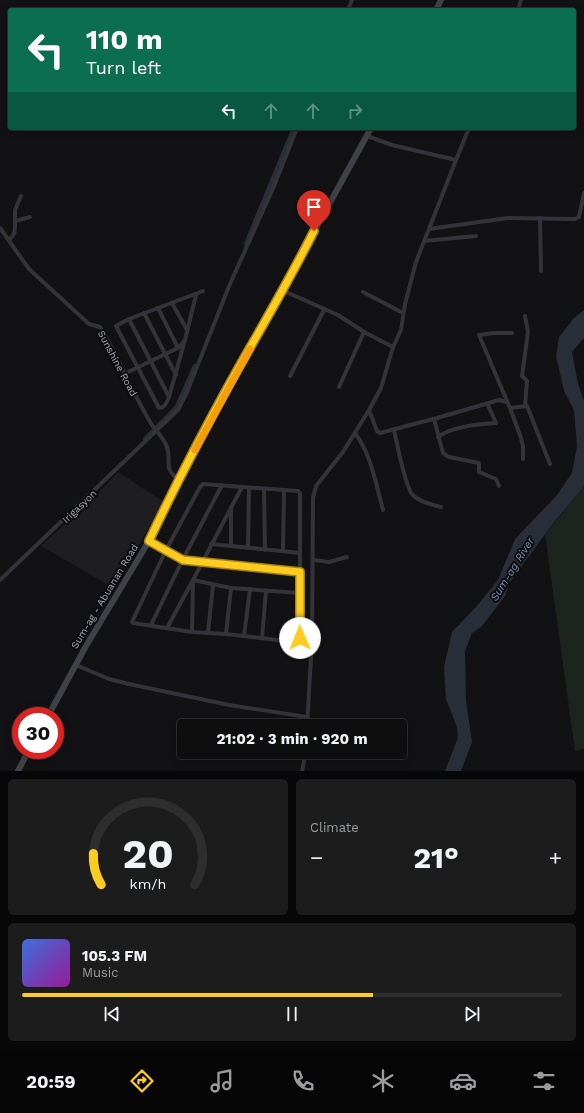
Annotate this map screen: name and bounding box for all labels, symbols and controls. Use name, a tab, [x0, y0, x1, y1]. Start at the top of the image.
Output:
text: 110 m	[86, 23, 163, 56]
icon: left	[20, 24, 72, 76]
text: Turn left	[86, 57, 161, 78]
icon: left	[218, 100, 240, 122]
icon: ahead	[260, 100, 282, 122]
icon: ahead	[302, 100, 324, 122]
icon: right	[344, 100, 366, 122]
pin	[297, 190, 331, 231]
icon: arrive	[303, 196, 325, 218]
street label: Sunshine Road	[96, 329, 139, 398]
street label: Irigasyon	[60, 487, 99, 525]
water label: Sum-ag River	[488, 534, 538, 604]
street label: Sum-ag - Abuanan Road	[69, 542, 140, 651]
position arrow	[279, 617, 321, 659]
speed limit sign: 30	[12, 707, 64, 759]
text: 21:02 · 3 min · 920 m	[216, 730, 368, 748]
text: Climate	[310, 820, 359, 835]
text: 20	[122, 829, 174, 878]
text: 21°	[413, 840, 459, 875]
text: −	[310, 845, 323, 870]
text: +	[549, 845, 562, 870]
text: km/h	[130, 876, 166, 892]
text: 105.3 FM	[82, 947, 147, 965]
text: Music	[82, 965, 119, 980]
icon: previous	[101, 1003, 123, 1025]
icon: pause	[281, 1003, 303, 1025]
icon: next	[461, 1003, 483, 1025]
icon: directions	[128, 1067, 156, 1095]
icon: music	[208, 1067, 236, 1095]
icon: phone	[289, 1067, 317, 1095]
icon: climate	[369, 1067, 397, 1095]
icon: car	[449, 1067, 477, 1095]
icon: filters	[530, 1067, 558, 1095]
text: 20:59	[26, 1071, 76, 1092]

